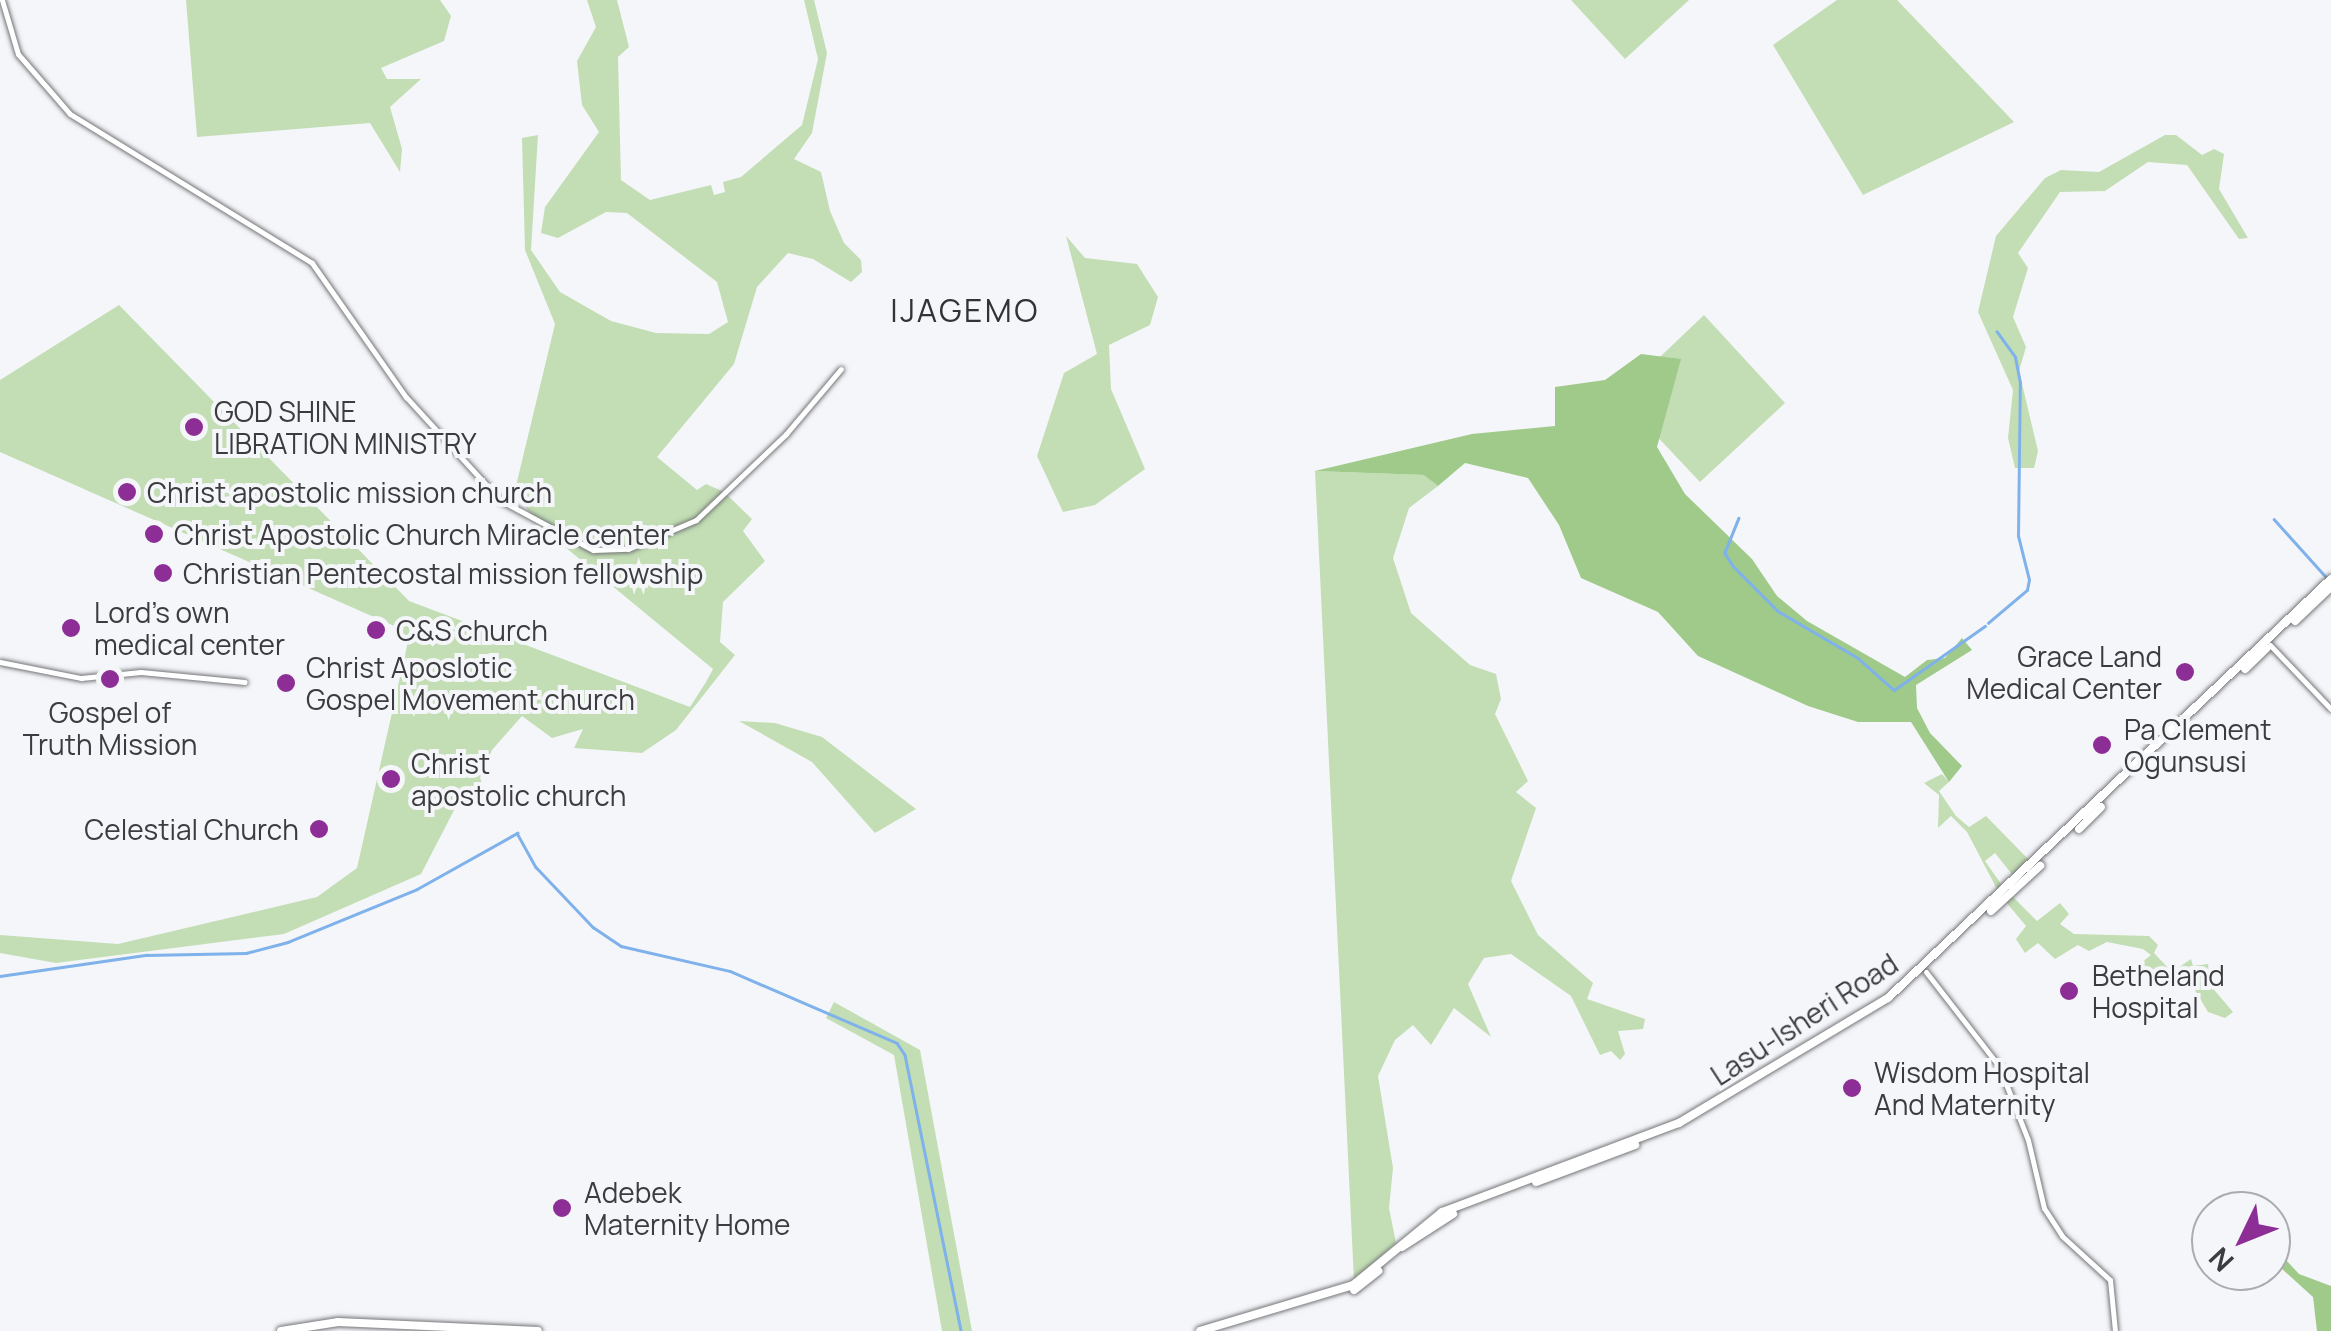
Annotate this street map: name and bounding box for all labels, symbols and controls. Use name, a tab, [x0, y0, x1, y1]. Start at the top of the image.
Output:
district label: IJAGEMO	[890, 291, 1040, 329]
place label: GOD SHINE LIBRATION MINISTRY	[214, 394, 477, 460]
marker: GOD SHINE LIBRATION MINISTRY	[183, 416, 205, 438]
place label: Christ apostolic mission church	[147, 475, 552, 509]
marker: Christ apostolic mission church	[116, 481, 138, 503]
place label: Christ Apostolic Church Miracle center	[174, 517, 670, 551]
marker: Christ Apostolic Church Miracle center	[143, 523, 165, 545]
place label: Christian Pentecostal mission fellowship	[183, 556, 703, 590]
marker: Christian Pentecostal mission fellowship	[152, 562, 174, 584]
place label: Lord's own medical center	[94, 595, 285, 661]
place label: C&S church	[396, 613, 548, 647]
marker: Lord's own medical center	[58, 615, 84, 641]
marker: C&S church	[365, 619, 387, 641]
place label: Grace Land Medical Center	[1966, 639, 2162, 705]
place label: Christ Aposlotic Gospel Movement church	[306, 650, 635, 716]
marker: Grace Land Medical Center	[2172, 659, 2198, 685]
marker: Gospel of Truth Mission	[99, 668, 121, 690]
marker: Christ Aposlotic Gospel Movement church	[275, 672, 297, 694]
place label: Gospel of Truth Mission	[23, 695, 197, 761]
place label: Pa Clement Ogunsusi	[2124, 712, 2271, 778]
marker: Pa Clement Ogunsusi	[2089, 732, 2115, 758]
place label: Christ apostolic church	[411, 746, 626, 812]
marker: Christ apostolic church	[380, 768, 402, 790]
place label: Celestial Church	[84, 812, 299, 846]
marker: Celestial Church	[308, 818, 330, 840]
street label: Lasu-Isheri Road	[1704, 946, 1904, 1092]
place label: Betheland Hospital	[2092, 958, 2225, 1024]
marker: Betheland Hospital	[2056, 978, 2082, 1004]
place label: Wisdom Hospital And Maternity	[1874, 1055, 2090, 1121]
marker: Wisdom Hospital And Maternity	[1839, 1075, 1865, 1101]
place label: Adebek Maternity Home	[584, 1175, 790, 1241]
north arrow	[2191, 1191, 2291, 1291]
marker: Adebek Maternity Home	[549, 1195, 575, 1221]
text: N	[2200, 1240, 2241, 1280]

